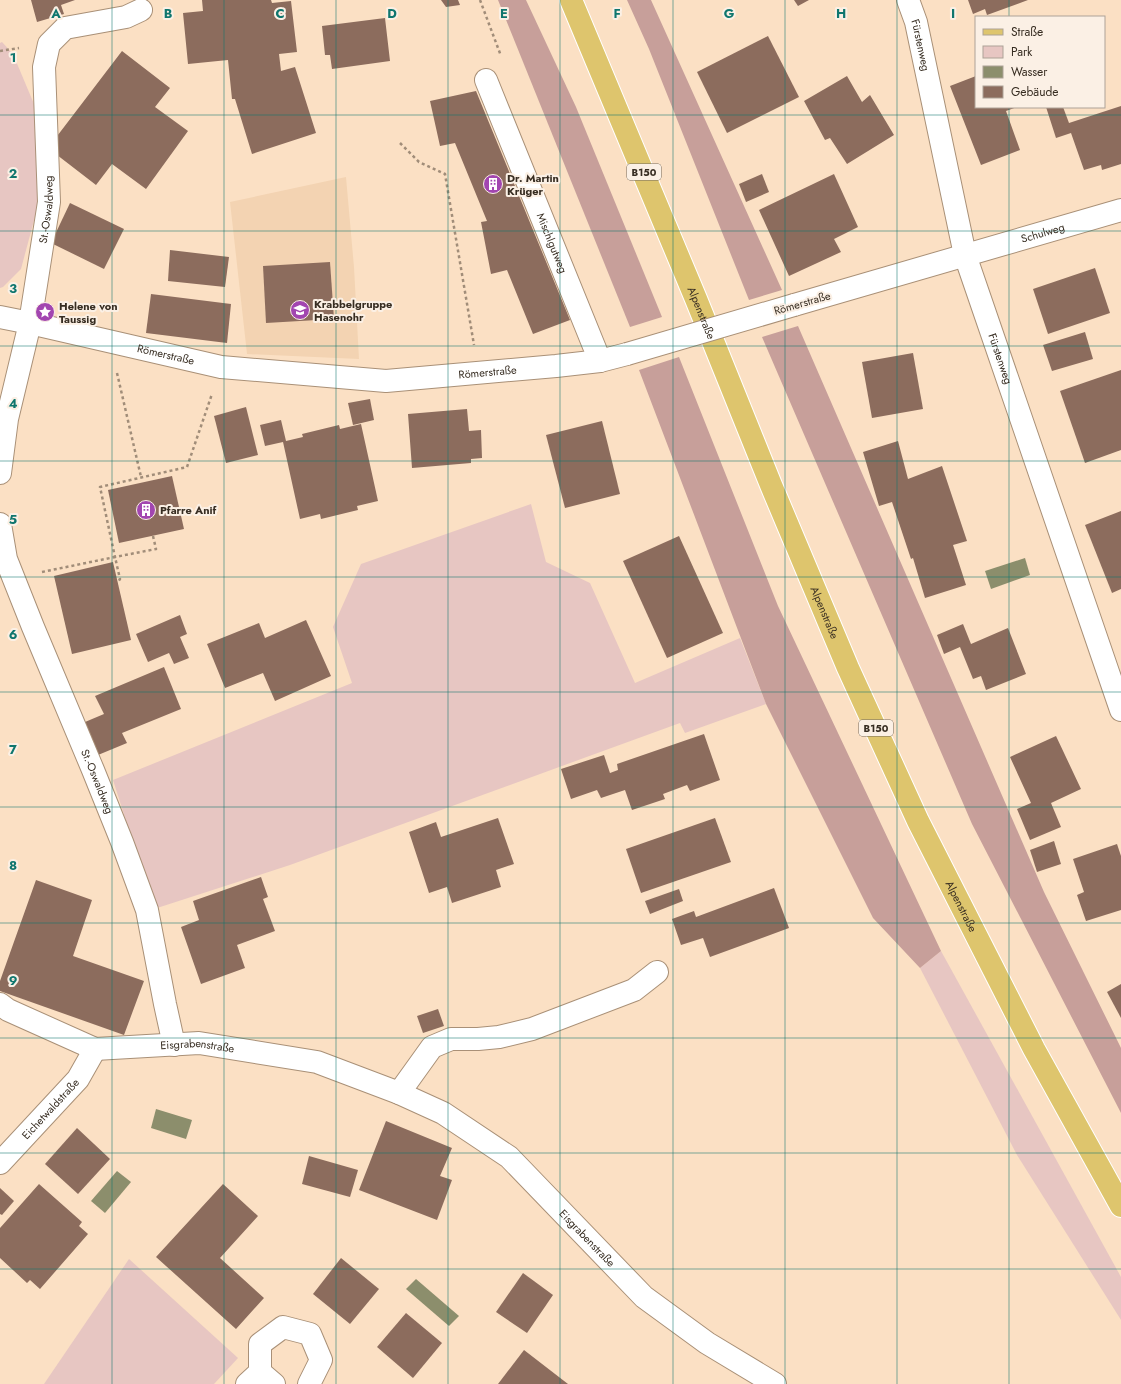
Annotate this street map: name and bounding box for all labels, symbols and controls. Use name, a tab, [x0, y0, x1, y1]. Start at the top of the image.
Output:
text: A	[50, 4, 61, 23]
text: B	[164, 4, 173, 23]
text: C	[275, 4, 285, 23]
text: D	[387, 4, 397, 23]
text: E	[500, 4, 508, 23]
text: F	[613, 4, 621, 23]
text: G	[724, 4, 735, 23]
text: H	[836, 4, 846, 23]
text: I	[951, 4, 955, 23]
legend	[975, 16, 1105, 108]
street label: Fürstenweg	[908, 17, 934, 73]
text: Straße	[1011, 23, 1043, 41]
text: Park	[1011, 43, 1033, 61]
text: 1	[10, 48, 16, 67]
text: Wasser	[1011, 63, 1048, 81]
text: Gebäude	[1011, 83, 1058, 101]
text: 2	[9, 164, 17, 183]
road number: B150	[627, 164, 661, 180]
place label: Dr. Martin Krüger	[507, 170, 559, 199]
building icon: Dr. Martin Krüger	[482, 173, 504, 195]
street label: St.-Oswaldweg	[35, 175, 57, 245]
street label: Mischlgutweg	[533, 211, 572, 276]
street label: Schulweg	[1019, 219, 1066, 247]
text: 3	[9, 279, 17, 298]
street label: Alpenstraße	[684, 284, 720, 342]
street label: Römerstraße	[772, 287, 832, 319]
place label: Krabbelgruppe Hasenohr	[314, 296, 392, 325]
place label: Helene von Taussig	[59, 298, 118, 327]
school or university icon: Krabbelgruppe Hasenohr	[289, 299, 311, 321]
place icon: Helene von Taussig	[34, 301, 56, 323]
street label: Fürstenweg	[984, 331, 1017, 386]
street label: Römerstraße	[136, 340, 196, 369]
street label: Römerstraße	[458, 361, 517, 383]
text: 4	[8, 394, 18, 413]
building icon: Pfarre Anif	[135, 499, 157, 521]
place label: Pfarre Anif	[160, 502, 217, 518]
text: 5	[9, 510, 17, 529]
street label: Alpenstraße	[807, 584, 843, 642]
text: 6	[9, 625, 18, 644]
road number: B150	[859, 720, 893, 736]
text: 7	[9, 740, 17, 759]
street label: St.-Oswaldweg	[77, 747, 118, 816]
text: 8	[9, 856, 17, 875]
street label: Alpenstraße	[942, 878, 981, 935]
text: 9	[9, 971, 18, 990]
street label: Eisgrabenstraße	[160, 1035, 236, 1057]
street label: Eichetwaldstraße	[18, 1075, 83, 1143]
street label: Eisgrabenstraße	[556, 1206, 619, 1271]

